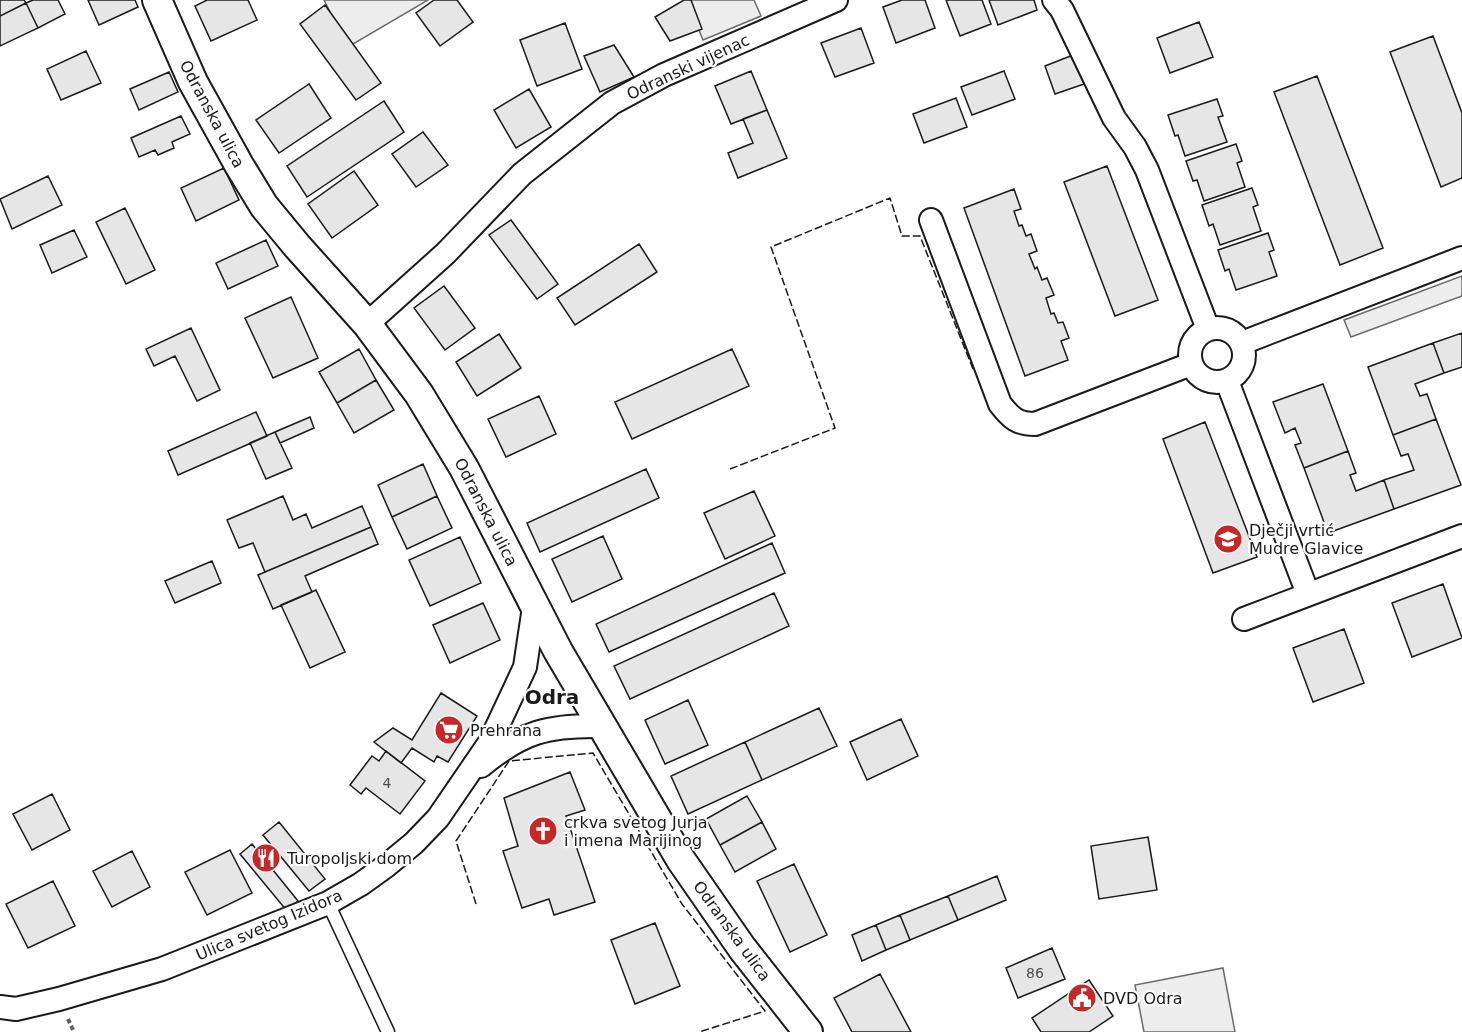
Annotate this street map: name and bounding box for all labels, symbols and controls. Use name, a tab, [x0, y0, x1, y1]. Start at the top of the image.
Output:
street label: Odranski vijenac	[624, 30, 752, 104]
street label: Odranska ulica	[176, 57, 248, 171]
street label: Odranska ulica	[450, 455, 522, 569]
place label: Dječji vrtić Mudre Glavice	[1249, 521, 1363, 558]
school or university icon: Dječji vrtić Mudre Glavice	[1212, 523, 1244, 555]
district label: Odra	[525, 685, 579, 709]
supermarket icon: Prehrana	[433, 714, 465, 746]
place label: Prehrana	[470, 721, 542, 740]
house number: 4	[383, 775, 392, 791]
place label: crkva svetog Jurja i imena Marijinog	[564, 813, 708, 850]
church icon: crkva svetog Jurja i imena Marijinog	[527, 815, 559, 847]
restaurant icon: Turopoljski dom	[250, 842, 282, 874]
place label: Turopoljski dom	[286, 849, 412, 868]
street label: Odranska ulica	[689, 877, 775, 985]
street label: Ulica svetog Izidora	[193, 886, 345, 964]
house number: 86	[1026, 965, 1044, 981]
public building icon: DVD Odra	[1066, 982, 1098, 1014]
place label: DVD Odra	[1103, 989, 1183, 1008]

